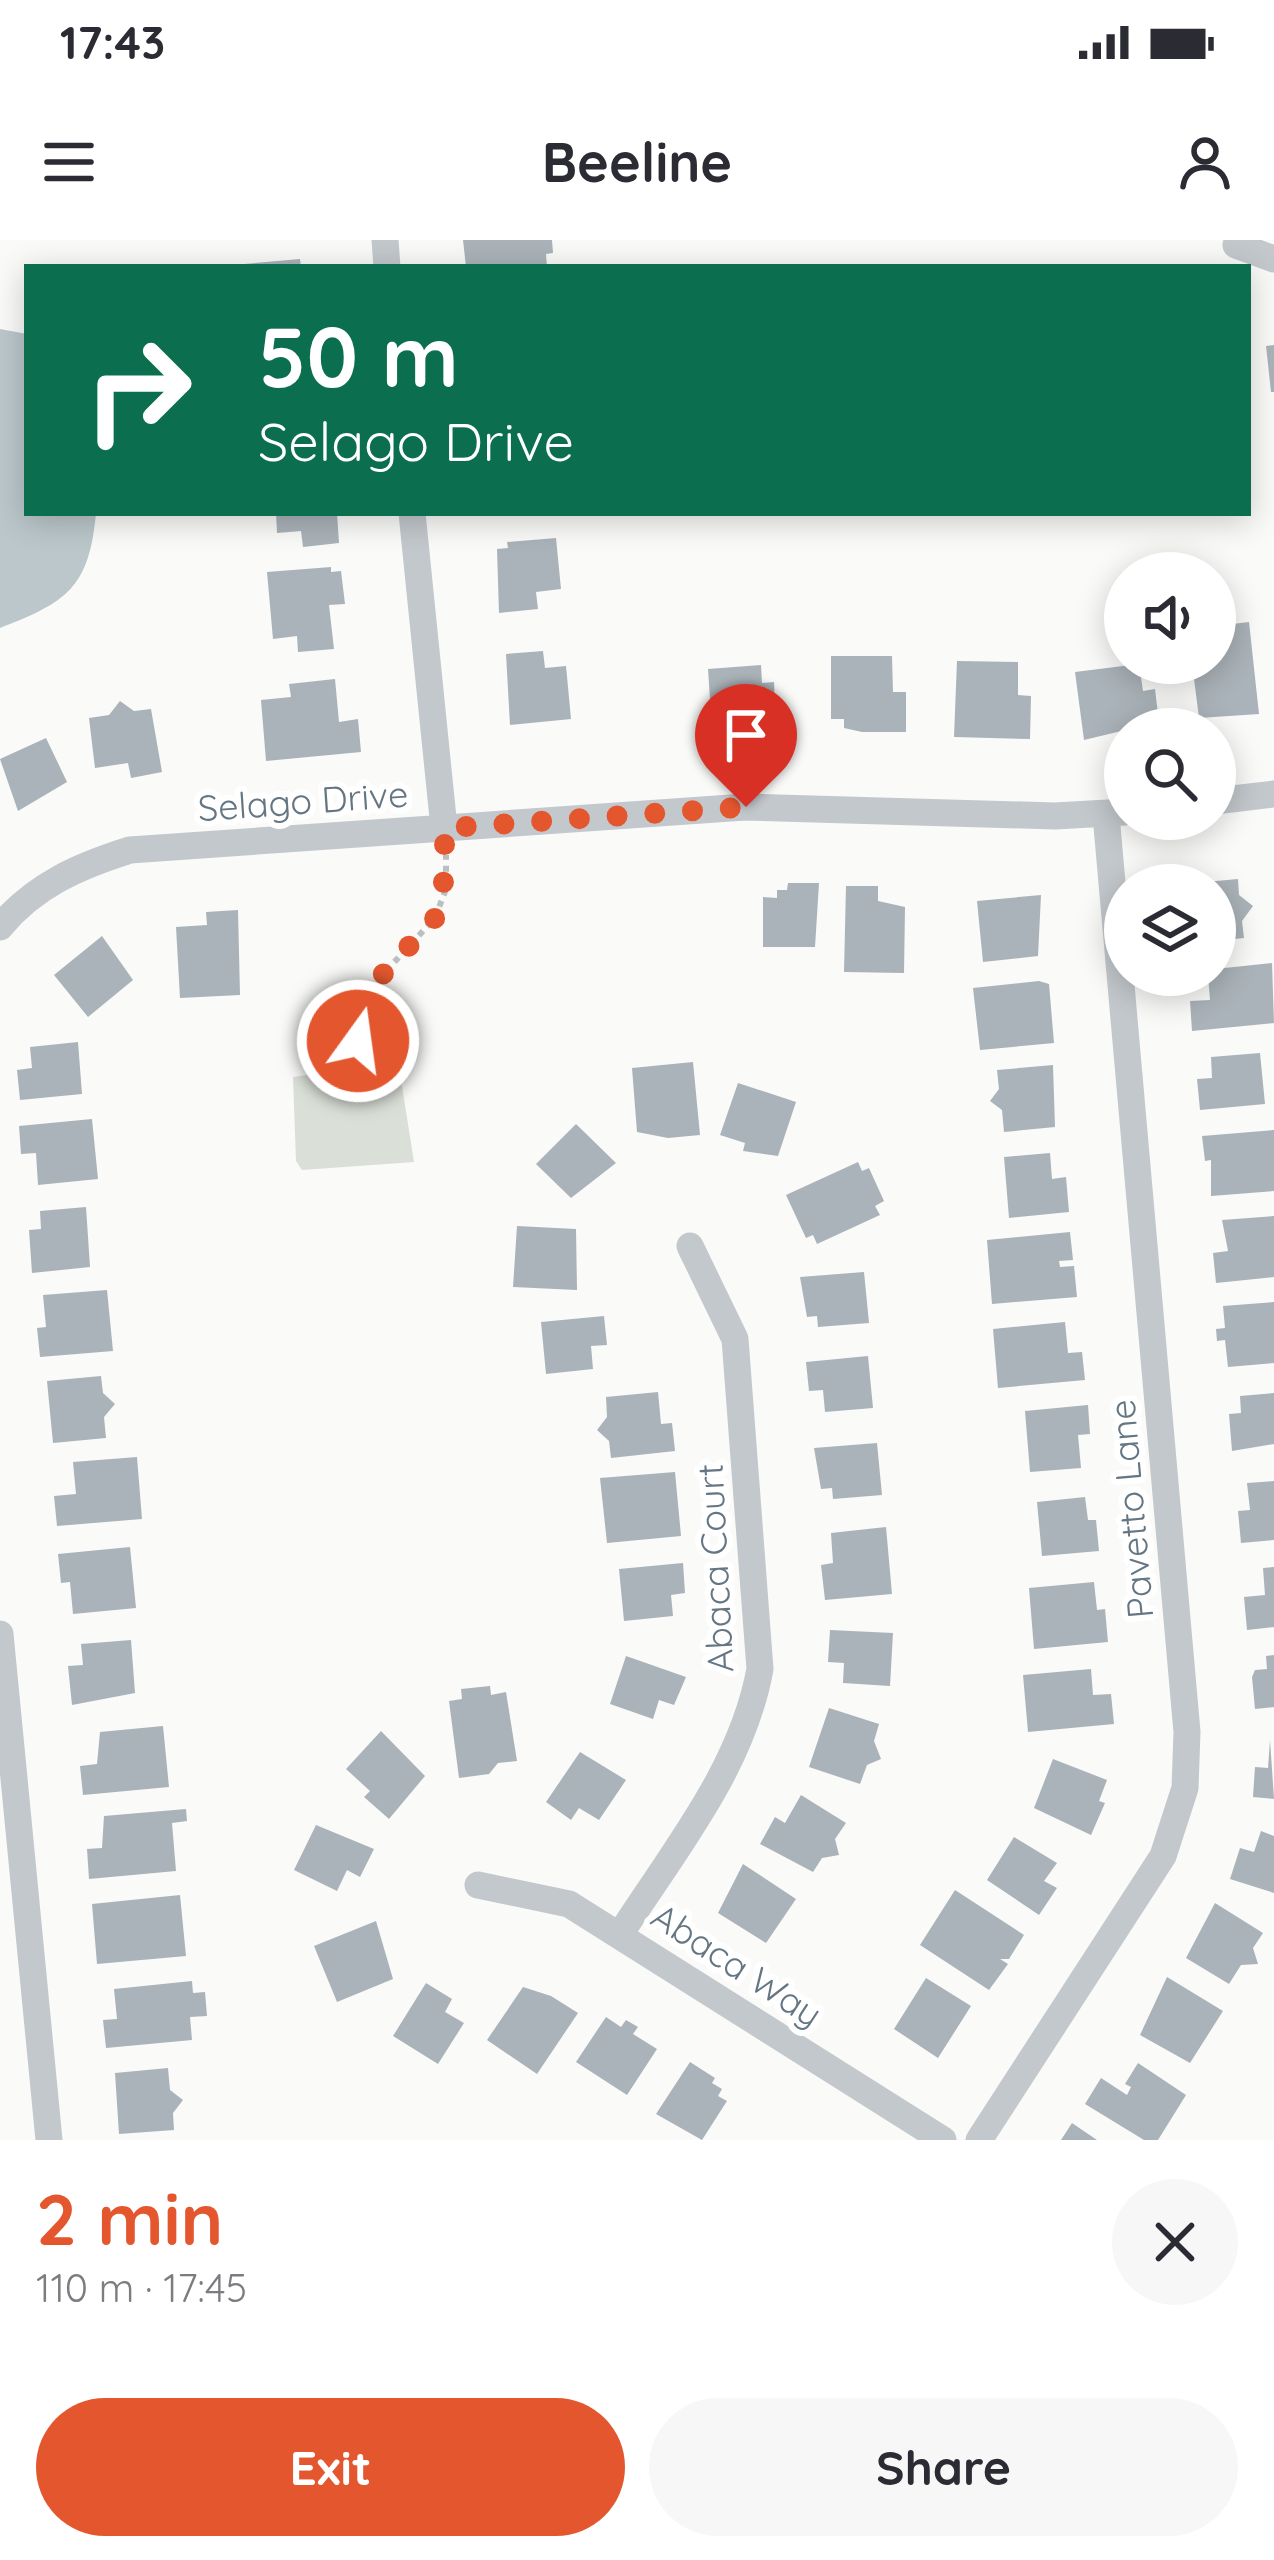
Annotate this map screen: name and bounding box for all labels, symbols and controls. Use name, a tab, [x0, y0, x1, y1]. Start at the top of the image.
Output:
text: 17:43	[60, 14, 165, 70]
text: Beeline	[542, 128, 732, 196]
icon: menu	[36, 129, 102, 195]
icon: person	[1172, 129, 1238, 195]
text: 50 m	[258, 303, 459, 408]
icon: right	[60, 312, 216, 468]
text: Selago Drive	[258, 407, 574, 475]
map controls	[1104, 552, 1236, 996]
button: sound	[1104, 552, 1236, 684]
pin	[695, 684, 797, 807]
icon: arrive	[713, 702, 779, 768]
button: search	[1104, 708, 1236, 840]
street label: Selago Drive	[196, 771, 410, 830]
button: layers	[1104, 864, 1236, 996]
position arrow	[295, 978, 421, 1104]
street label: Pavetto Lane	[1099, 1398, 1162, 1620]
street label: Abaca Court	[687, 1462, 742, 1674]
street label: Abaca Way	[644, 1893, 831, 2036]
text: 2 min	[36, 2173, 223, 2263]
button: close	[1112, 2179, 1238, 2305]
text: 110 m · 17:45	[36, 2263, 247, 2312]
button: Exit	[36, 2398, 625, 2536]
button: Share	[649, 2398, 1238, 2536]

